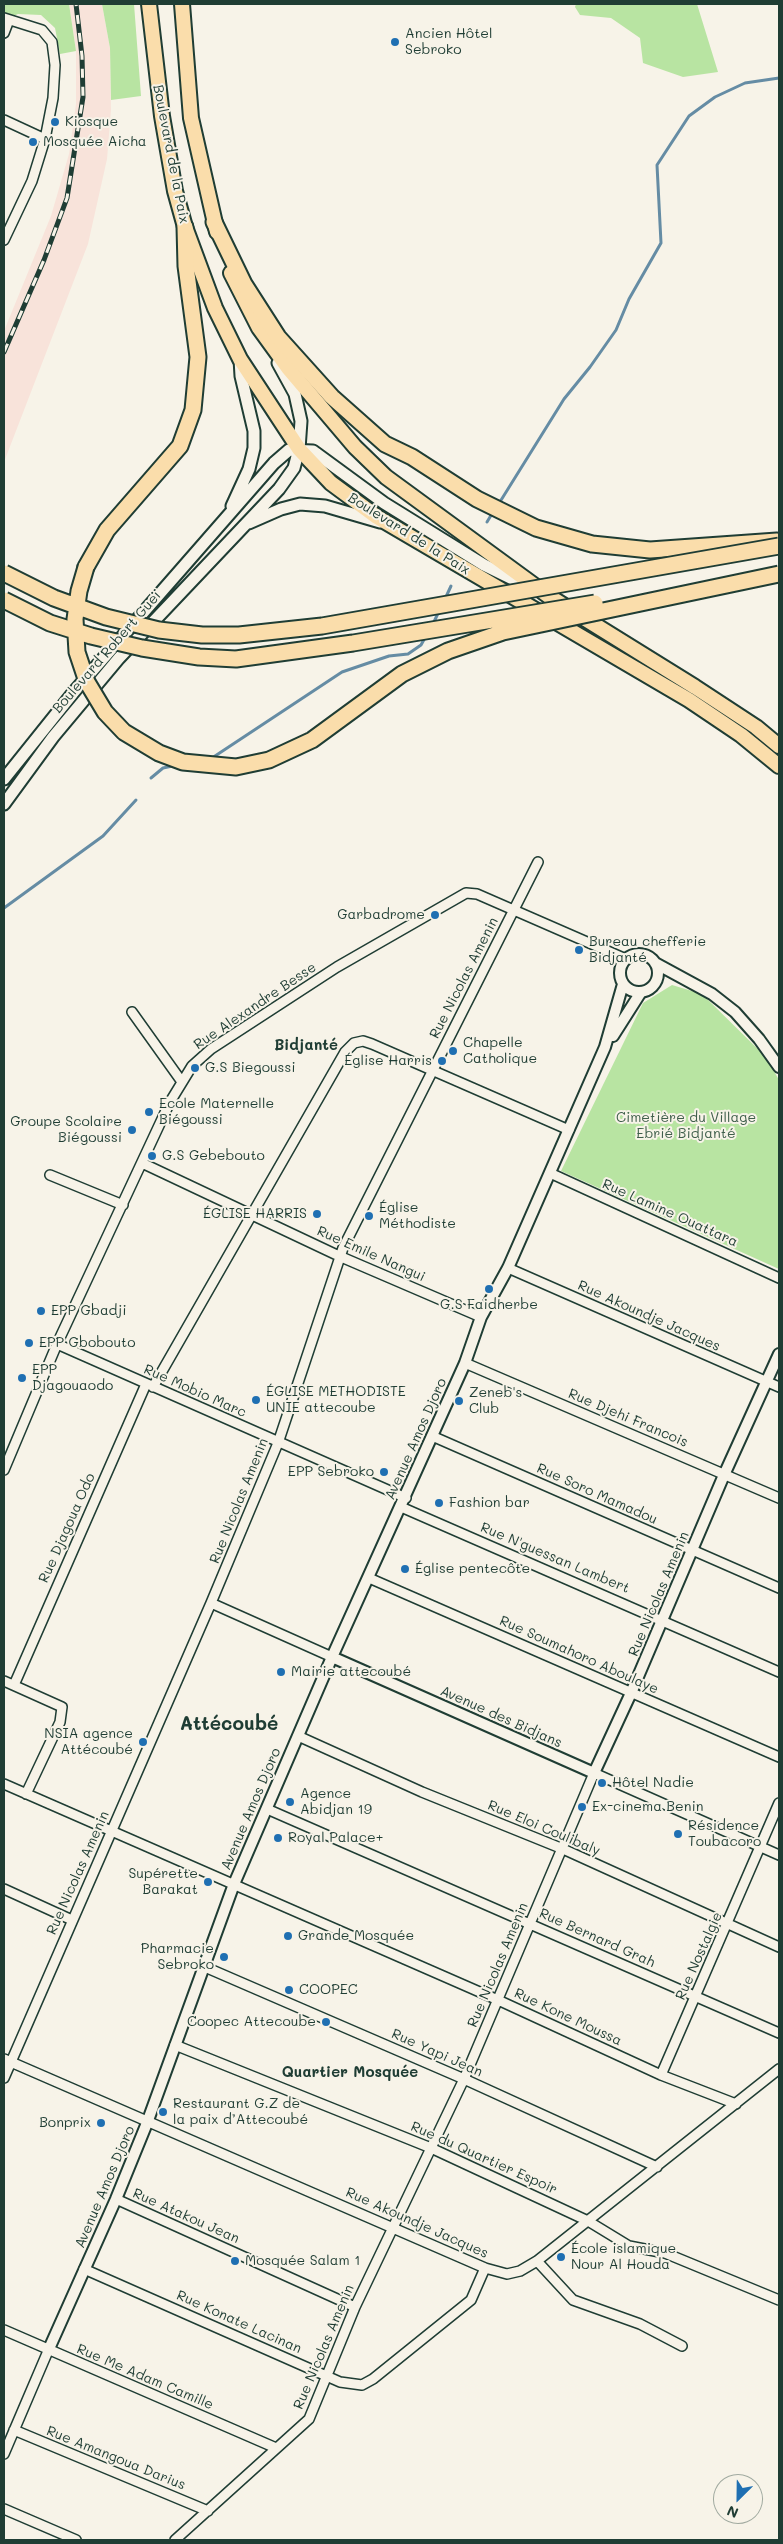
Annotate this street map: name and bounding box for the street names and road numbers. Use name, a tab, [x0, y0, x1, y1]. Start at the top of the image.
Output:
street label: Boulevard de la Paix	[149, 83, 193, 225]
street label: Boulevard de la Paix	[345, 490, 473, 578]
street label: Boulevard Robert Gueï	[49, 587, 165, 717]
street label: Rue Nicolas Amenin	[426, 915, 502, 1041]
street label: Rue Alexandre Besse	[191, 959, 319, 1053]
street label: Rue Lamine Ouattara	[600, 1176, 740, 1250]
street label: Rue Emile Nangui	[314, 1223, 428, 1285]
street label: Rue Akoundje Jacques	[575, 1277, 723, 1355]
street label: Rue Mobio Marc	[141, 1361, 249, 1421]
street label: Avenue Amos Djoro	[382, 1376, 450, 1502]
street label: Rue Djehi Francois	[566, 1385, 690, 1451]
street label: Rue Nicolas Amenin	[206, 1436, 272, 1566]
street label: Rue Soro Mamadou	[534, 1460, 660, 1528]
street label: Rue Djagoua Odo	[35, 1471, 99, 1585]
street label: Rue N'guessan Lambert	[478, 1519, 632, 1597]
street label: Rue Nicolas Amenin	[625, 1529, 693, 1659]
street label: Rue Soumahoro Aboulaye	[497, 1612, 661, 1698]
street label: Avenue des Bidjans	[437, 1683, 565, 1751]
street label: Avenue Amos Djoro	[218, 1745, 284, 1873]
street label: Rue Eloi Coulibaly	[485, 1797, 603, 1859]
street label: Rue Nicolas Amenin	[43, 1808, 113, 1938]
street label: Rue Nicolas Amenin	[464, 1900, 532, 2030]
street label: Rue Bernard Grah	[536, 1905, 658, 1971]
street label: Rue Nostalgie	[672, 1909, 726, 2003]
street label: Rue Kone Moussa	[511, 1985, 625, 2049]
street label: Rue Yapi Jean	[389, 2025, 485, 2081]
street label: Rue du Quartier Espoir	[408, 2118, 560, 2198]
street label: Avenue Amos Djoro	[72, 2123, 138, 2251]
street label: Rue Akoundje Jacques	[343, 2184, 491, 2262]
street label: Rue Atakou Jean	[130, 2185, 242, 2247]
street label: Rue Nicolas Amenin	[290, 2282, 358, 2412]
street label: Rue Konate Lacinan	[174, 2287, 304, 2357]
street label: Rue Me Adam Camille	[74, 2341, 216, 2413]
street label: Rue Amangoua Darius	[44, 2422, 188, 2494]

